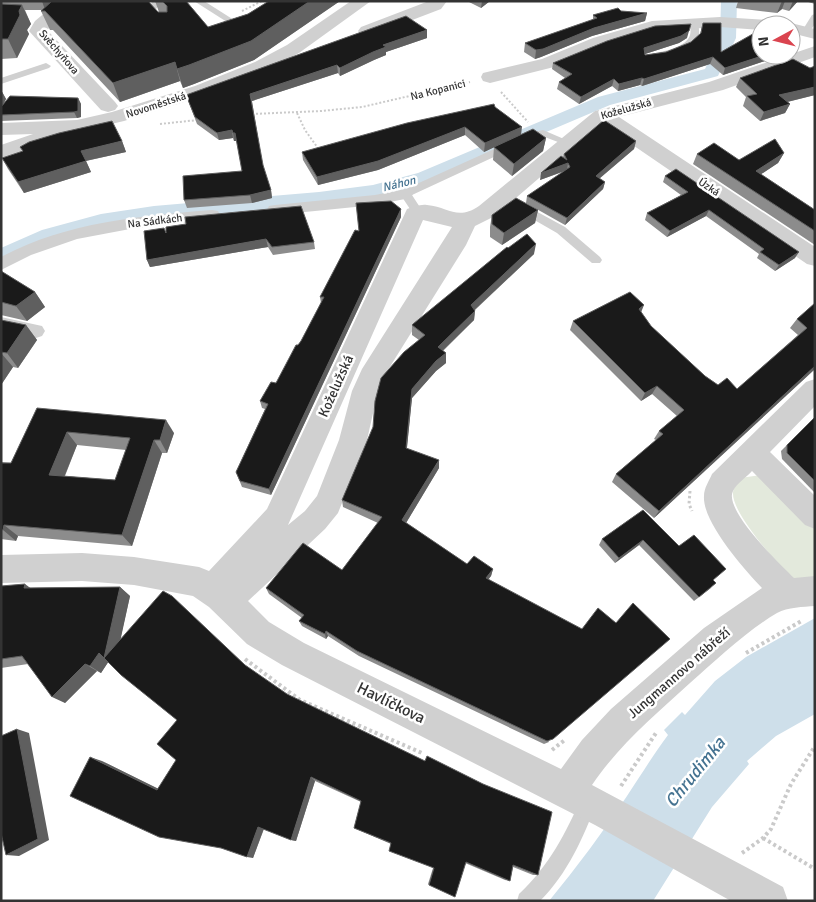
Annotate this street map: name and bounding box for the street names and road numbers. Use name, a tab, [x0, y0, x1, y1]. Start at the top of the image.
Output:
street label: Svěchyňova	[36, 27, 82, 77]
street label: Na Kopanici	[409, 77, 467, 103]
street label: Novoměstská	[124, 89, 188, 121]
street label: Koželužská	[599, 95, 653, 122]
street label: Úzká	[696, 174, 723, 199]
street label: Na Sádkách	[127, 211, 183, 231]
street label: Koželužská	[315, 352, 357, 420]
street label: Jungmannovo nábřeží	[624, 624, 734, 722]
street label: Havlíčkova	[354, 678, 428, 728]

